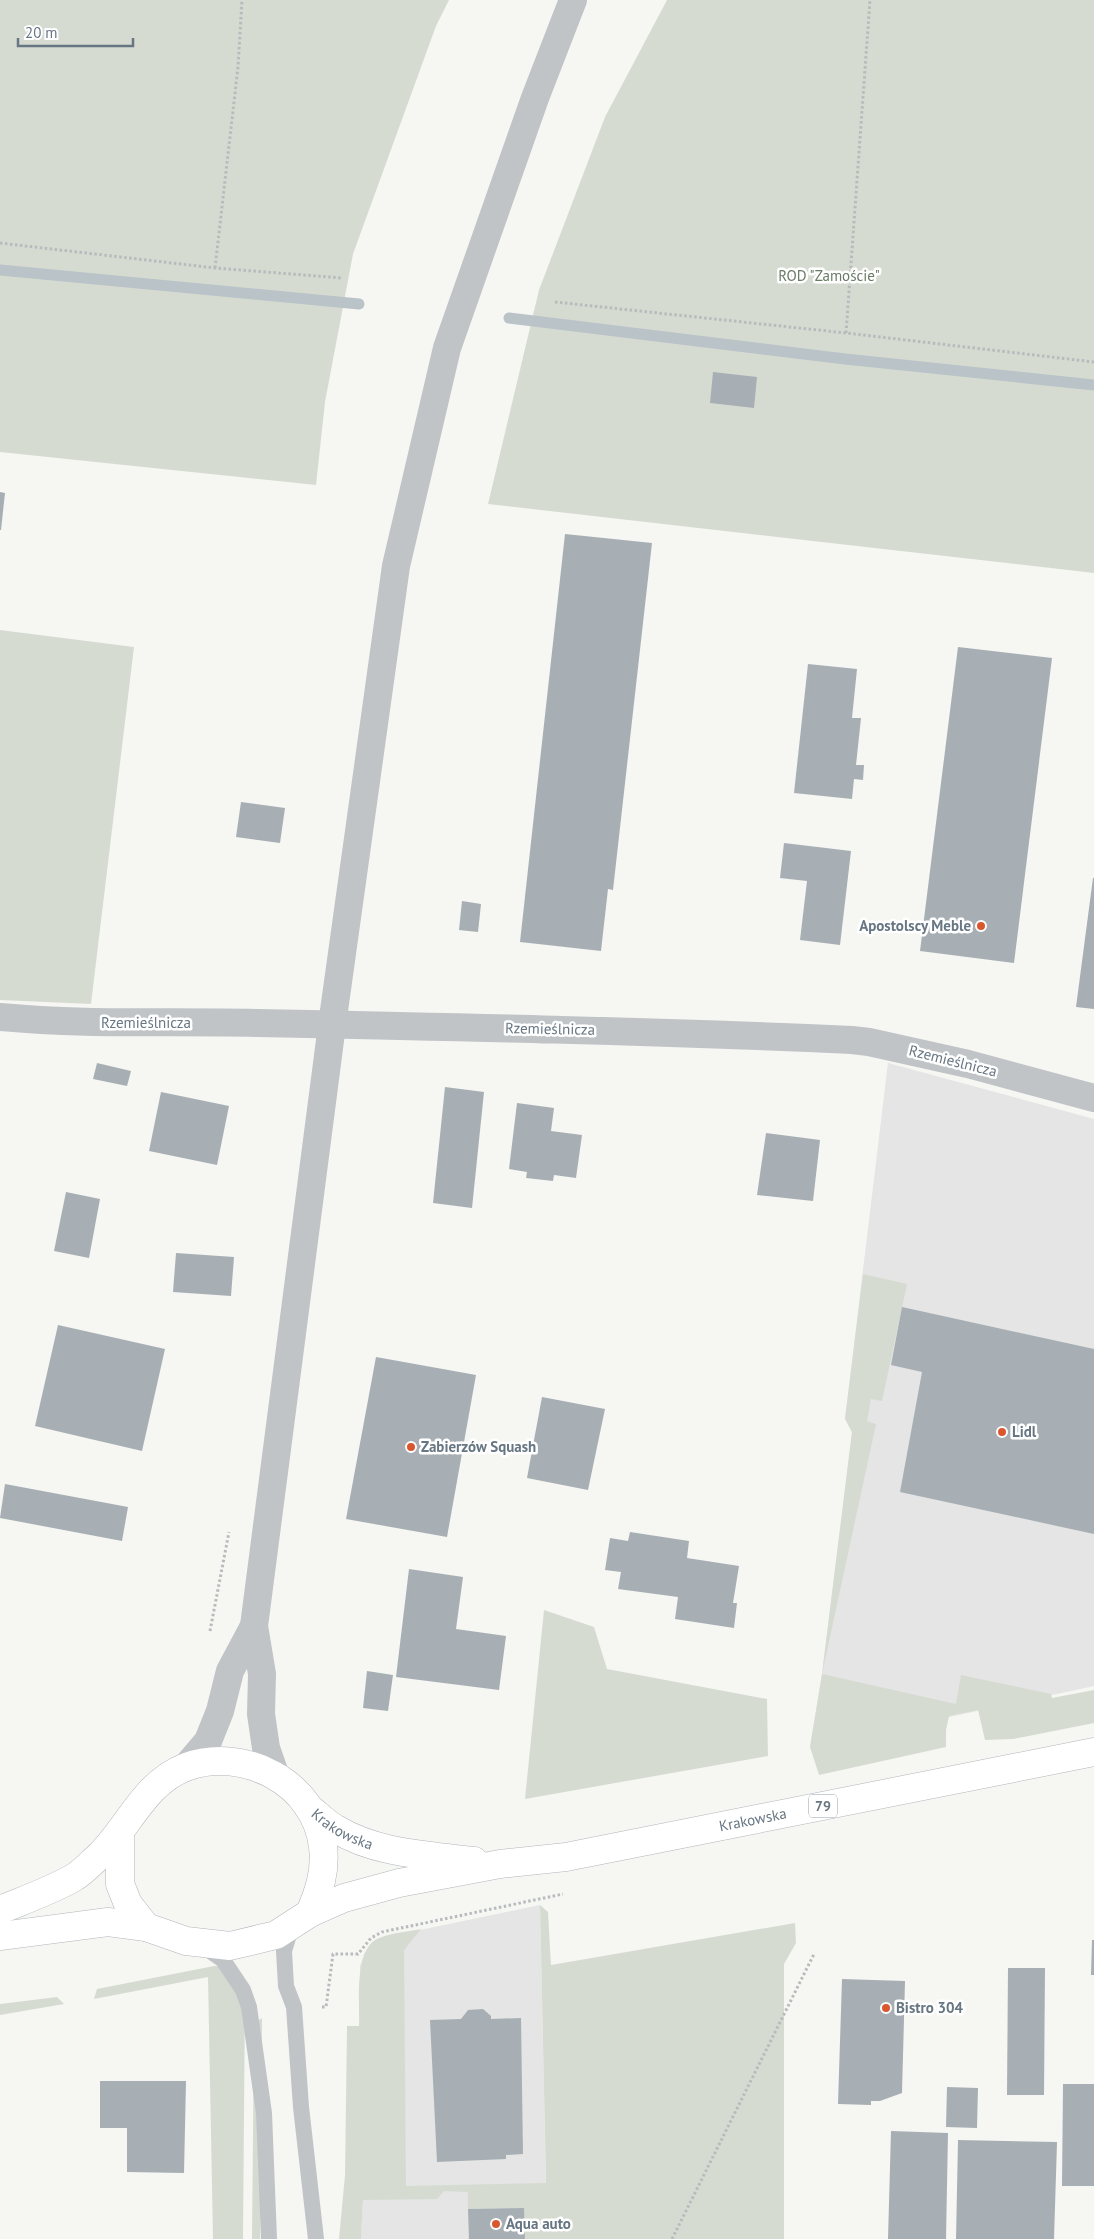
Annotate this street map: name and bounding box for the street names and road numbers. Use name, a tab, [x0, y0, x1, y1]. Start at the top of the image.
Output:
street label: Rzemieślnicza	[101, 1013, 191, 1032]
street label: Rzemieślnicza	[505, 1018, 595, 1039]
street label: Rzemieślnicza	[907, 1040, 999, 1081]
road number: 79	[809, 1794, 837, 1818]
street label: Krakowska	[717, 1803, 788, 1835]
street label: Krakowska	[308, 1804, 376, 1854]

